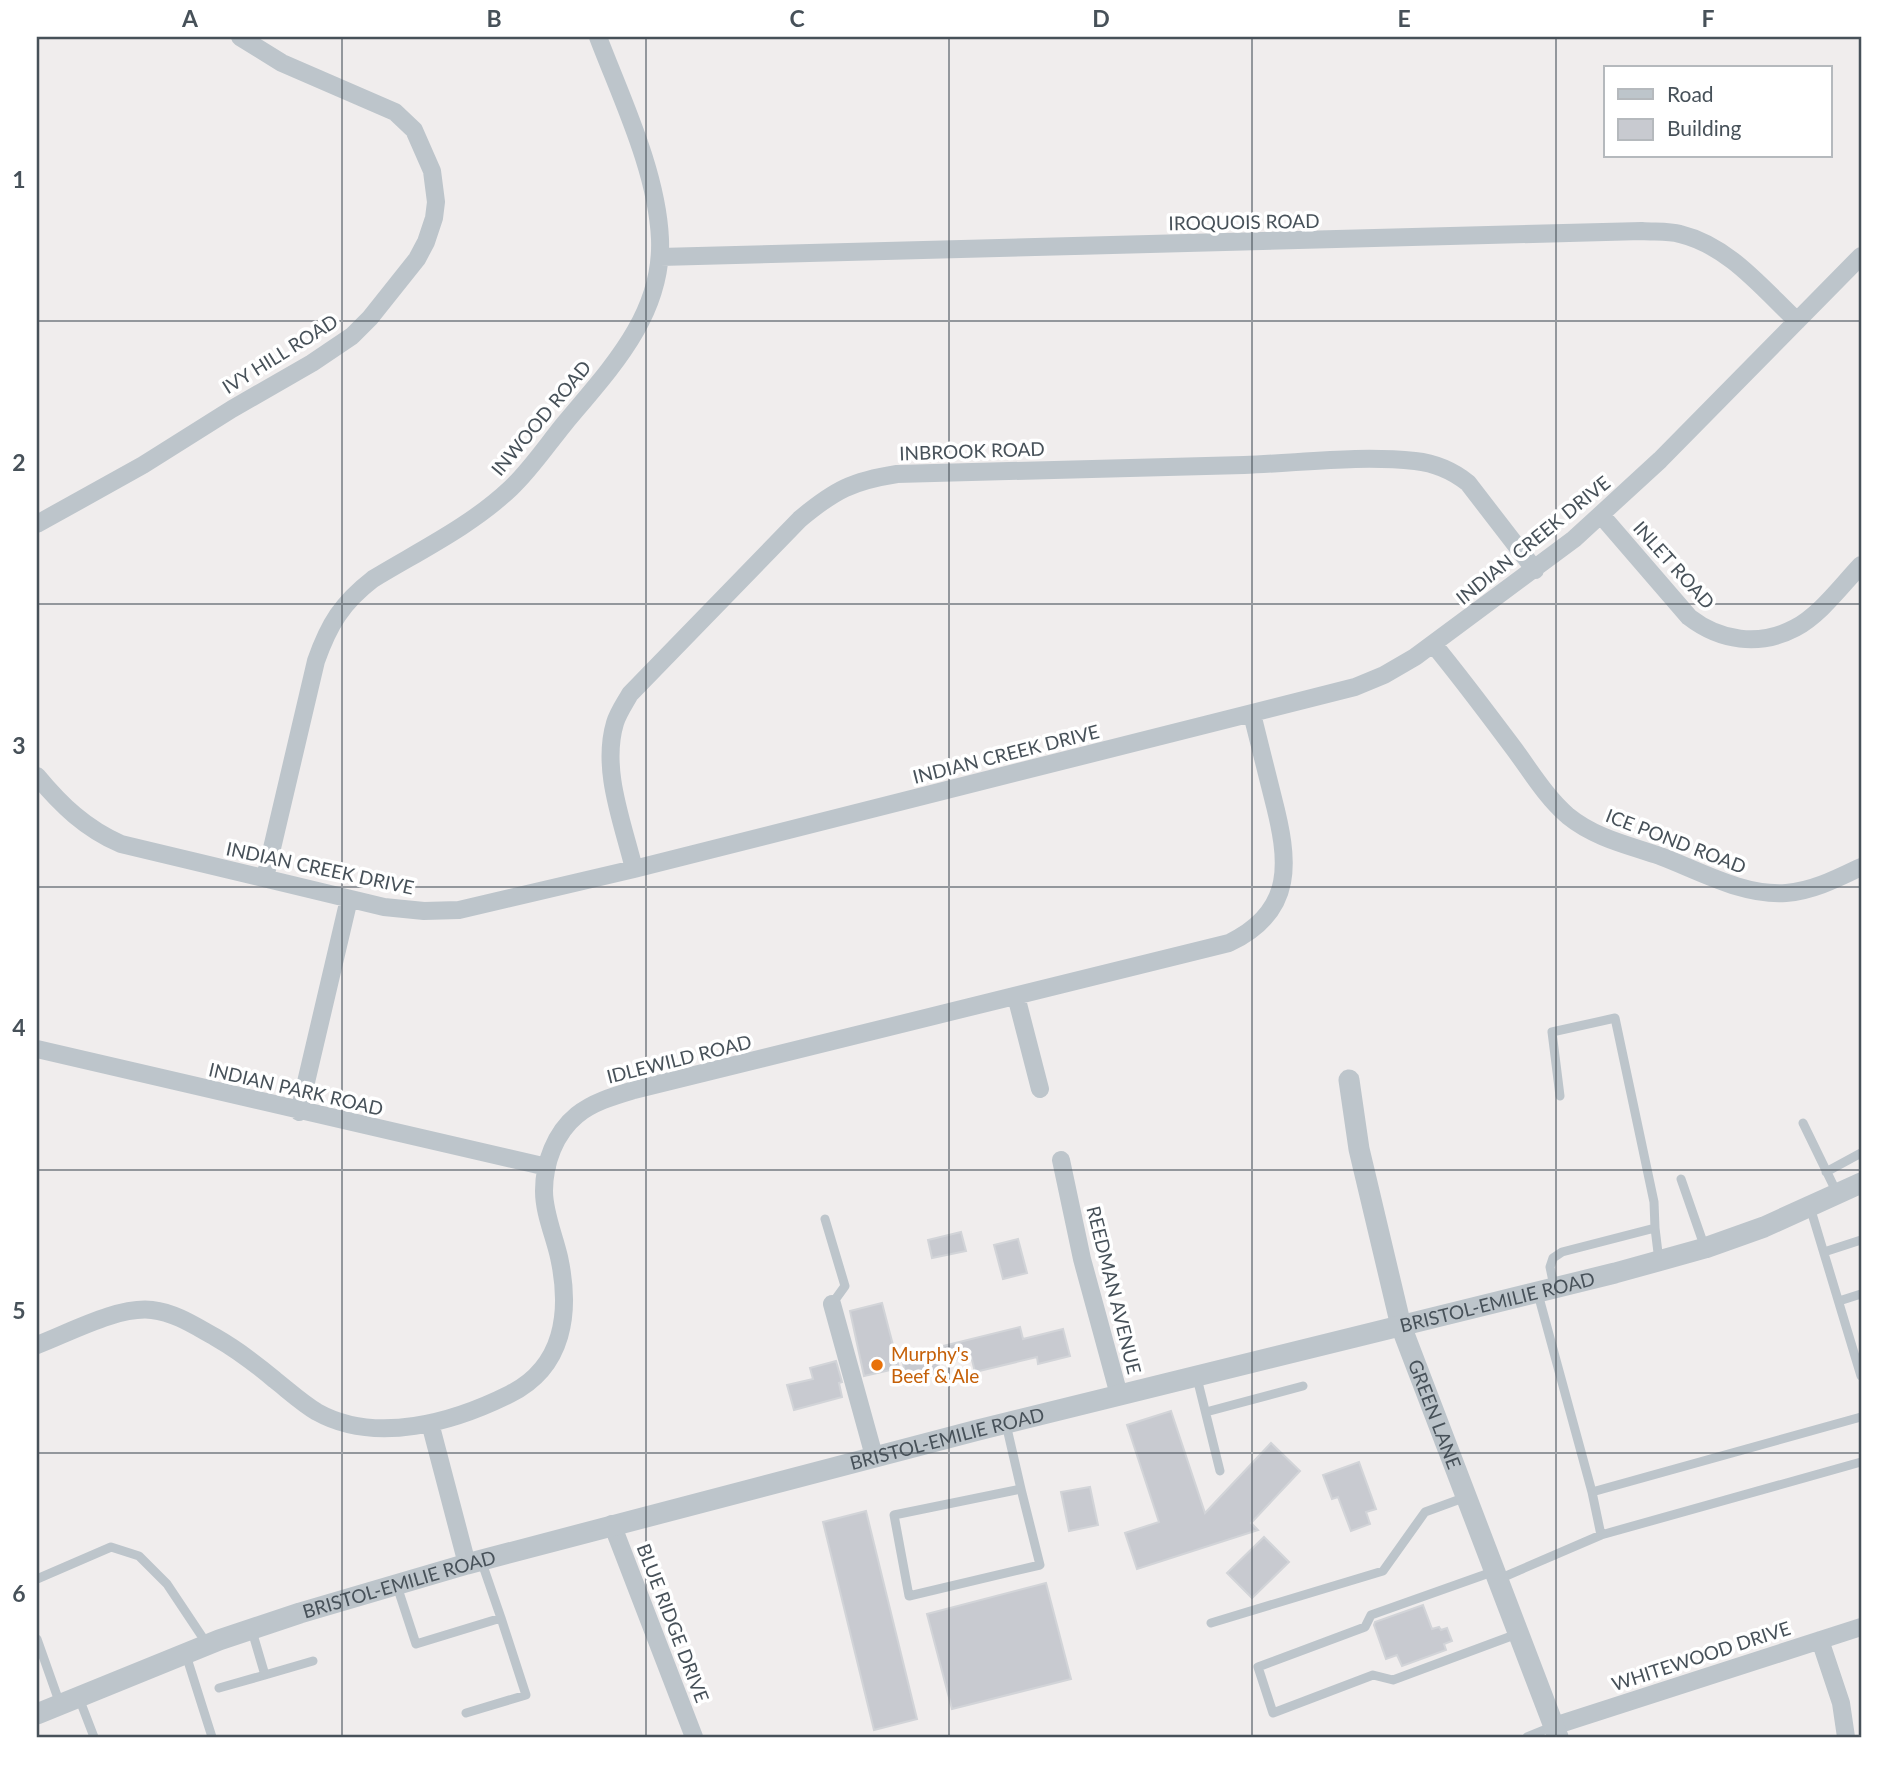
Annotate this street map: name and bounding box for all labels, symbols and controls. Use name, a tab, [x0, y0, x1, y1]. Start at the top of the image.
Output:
text: A	[181, 4, 199, 32]
text: B	[486, 4, 502, 32]
text: C	[789, 4, 805, 32]
text: D	[1092, 4, 1110, 32]
text: E	[1397, 4, 1411, 32]
text: F	[1701, 4, 1715, 32]
legend	[1604, 66, 1832, 158]
text: Road	[1667, 81, 1714, 106]
text: Building	[1667, 115, 1742, 140]
text: 1	[12, 165, 26, 193]
street label: IROQUOIS ROAD	[1168, 209, 1320, 234]
street label: IVY HILL ROAD	[218, 309, 342, 398]
street label: INWOOD ROAD	[486, 356, 595, 480]
street label: INBROOK ROAD	[899, 436, 1045, 465]
text: 2	[12, 448, 26, 476]
street label: INDIAN CREEK DRIVE	[1451, 470, 1614, 609]
street label: INLET ROAD	[1629, 516, 1720, 613]
street label: INDIAN CREEK DRIVE	[910, 719, 1102, 788]
text: 3	[12, 731, 26, 759]
street label: ICE POND ROAD	[1603, 803, 1749, 878]
street label: INDIAN CREEK DRIVE	[224, 836, 416, 899]
text: 4	[12, 1013, 26, 1041]
street label: IDLEWILD ROAD	[604, 1029, 754, 1088]
street label: INDIAN PARK ROAD	[207, 1057, 386, 1120]
street label: REEDMAN AVENUE	[1082, 1203, 1147, 1376]
street label: BRISTOL-EMILIE ROAD	[1397, 1266, 1597, 1337]
text: 5	[12, 1296, 26, 1324]
place label: Murphy's Beef & Ale	[891, 1342, 979, 1387]
street label: GREEN LANE	[1404, 1356, 1466, 1472]
marker: Murphy's Beef & Ale	[869, 1357, 885, 1373]
street label: BRISTOL-EMILIE ROAD	[847, 1402, 1047, 1474]
street label: BLUE RIDGE DRIVE	[633, 1540, 714, 1706]
street label: BRISTOL-EMILIE ROAD	[300, 1545, 498, 1623]
text: 6	[12, 1579, 26, 1607]
street label: WHITEWOOD DRIVE	[1609, 1616, 1793, 1695]

